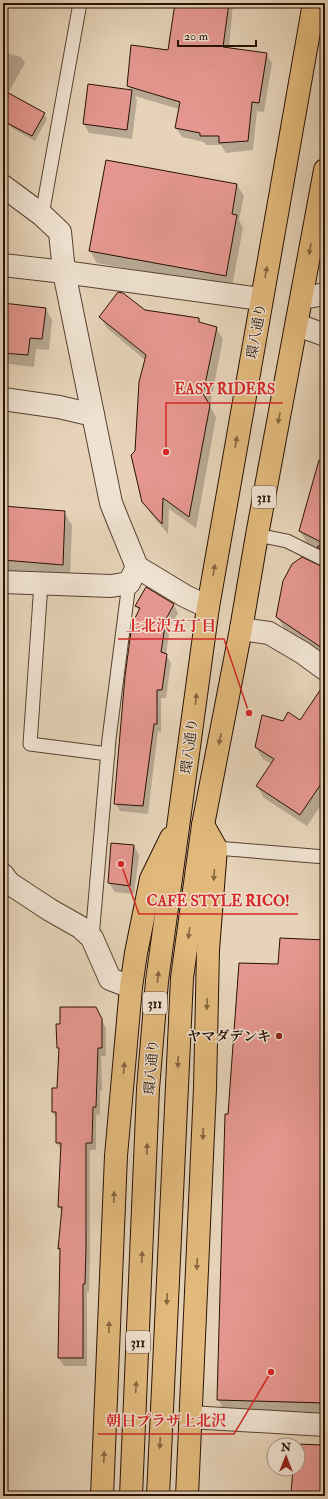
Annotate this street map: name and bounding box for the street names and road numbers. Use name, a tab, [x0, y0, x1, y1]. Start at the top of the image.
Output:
street label: 環八通り	[243, 302, 270, 360]
road number: 311	[252, 486, 276, 508]
street label: 環八通り	[178, 717, 201, 775]
road number: 311	[143, 992, 167, 1014]
street label: 環八通り	[141, 1039, 162, 1096]
road number: 311	[126, 1331, 150, 1353]

